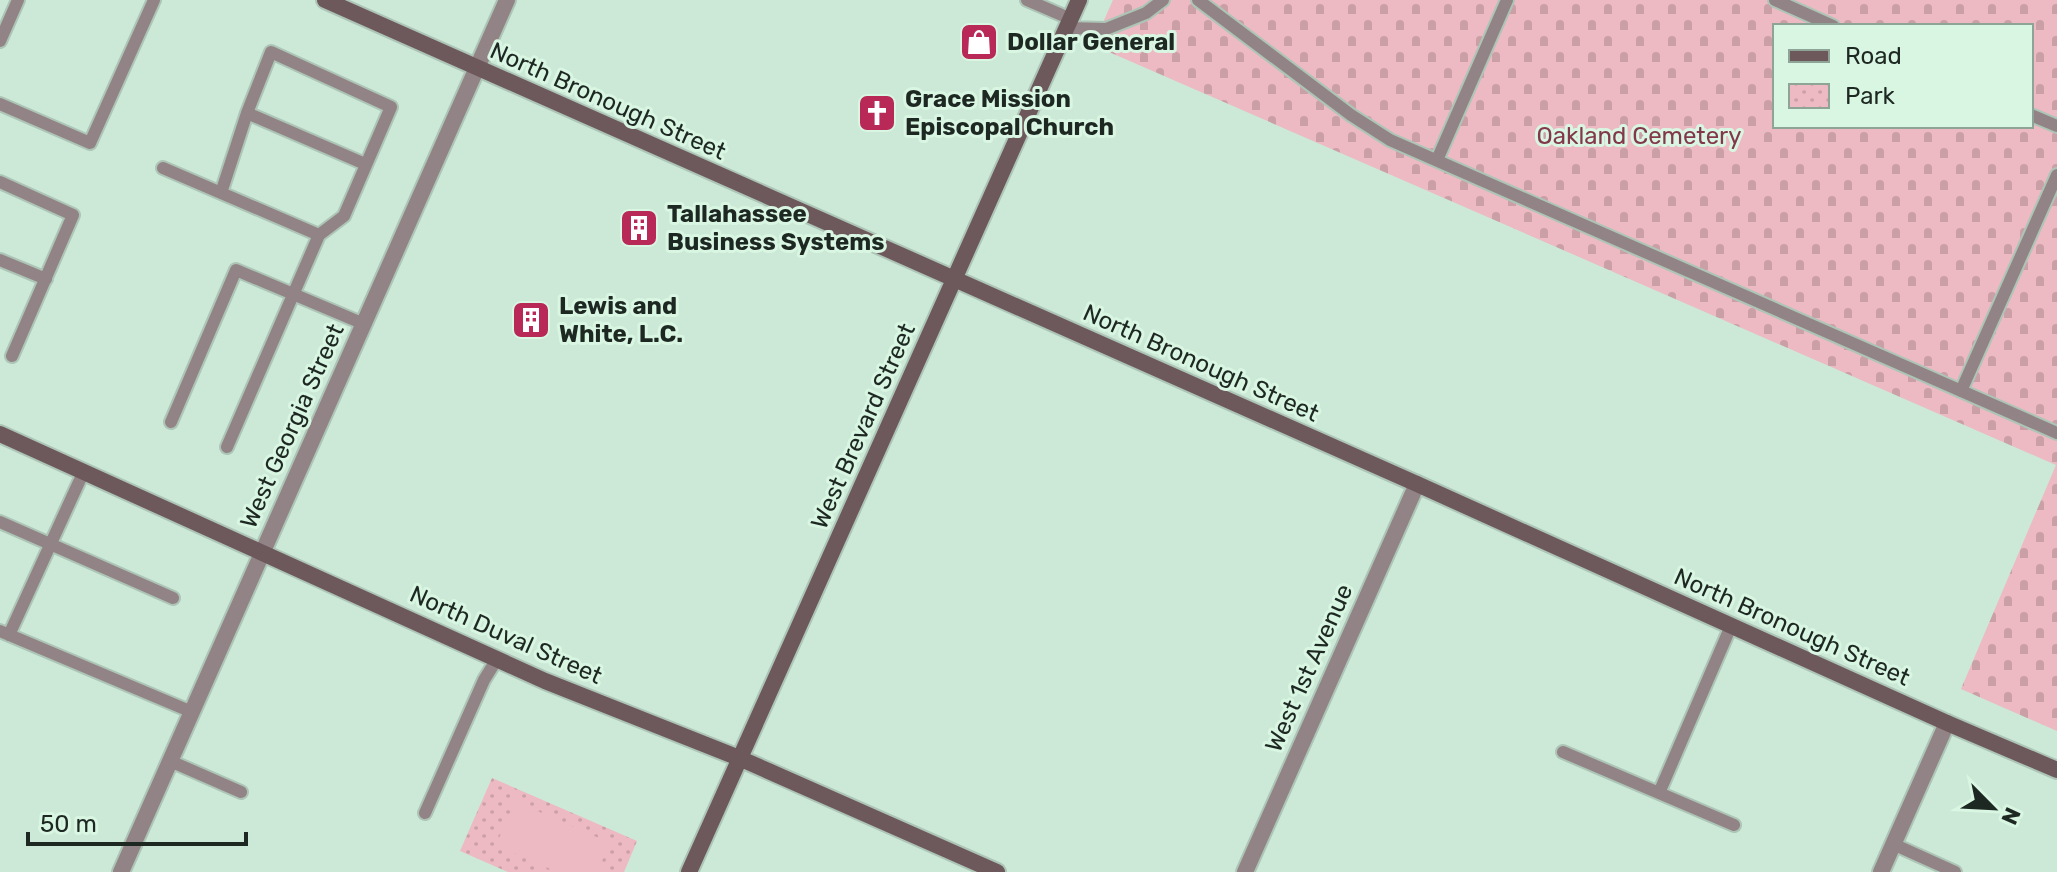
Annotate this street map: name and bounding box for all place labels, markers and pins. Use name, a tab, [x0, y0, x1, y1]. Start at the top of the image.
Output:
shop icon: Dollar General	[958, 21, 1000, 63]
place label: Dollar General	[1007, 28, 1175, 56]
place label: Grace Mission Episcopal Church	[905, 85, 1114, 141]
church icon: Grace Mission Episcopal Church	[856, 92, 898, 134]
place label: Tallahassee Business Systems	[667, 200, 884, 256]
building icon: Tallahassee Business Systems	[618, 207, 660, 249]
place label: Lewis and White, L.C.	[559, 292, 683, 348]
building icon: Lewis and White, L.C.	[510, 299, 552, 341]

